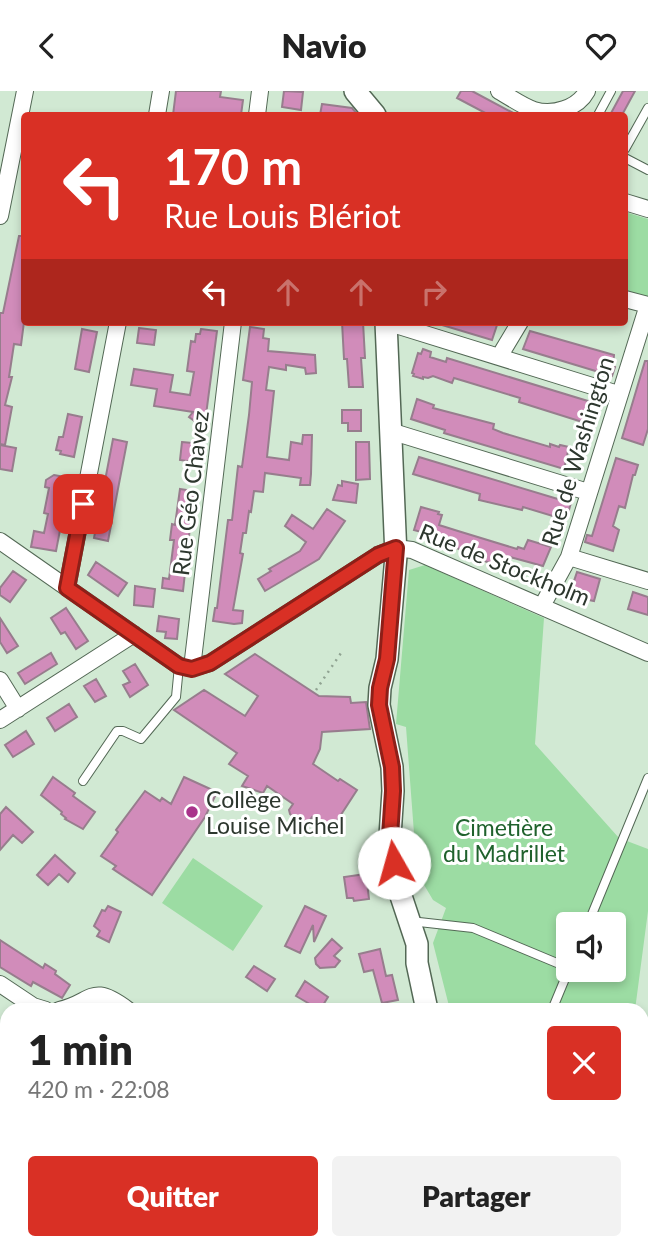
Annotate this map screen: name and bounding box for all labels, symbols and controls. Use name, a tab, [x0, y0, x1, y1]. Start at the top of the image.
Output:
text: Navio	[281, 26, 367, 65]
icon: back	[28, 27, 66, 65]
icon: heart	[582, 27, 620, 65]
text: 170 m	[164, 137, 302, 195]
icon: left	[49, 140, 140, 231]
text: Rue Louis Blériot	[164, 196, 401, 235]
icon: left	[196, 273, 234, 311]
icon: ahead	[269, 273, 307, 311]
icon: ahead	[342, 273, 380, 311]
icon: right	[415, 273, 453, 311]
street label: Rue de Washington	[535, 353, 619, 549]
street label: Rue Géo Chavez	[166, 409, 214, 577]
pin	[53, 474, 113, 534]
icon: arrive	[64, 485, 102, 523]
street label: Rue de Stockholm	[415, 517, 595, 611]
place label: Collège Louise Michel	[206, 785, 344, 839]
marker: Collège Louise Michel	[184, 804, 200, 820]
park label: Cimetière du Madrillet	[443, 813, 566, 867]
position arrow	[357, 826, 431, 900]
map controls	[556, 912, 626, 982]
button: sound	[556, 912, 626, 982]
text: 1 min	[28, 1024, 133, 1074]
button: close	[547, 1026, 621, 1100]
text: 420 m · 22:08	[28, 1075, 170, 1103]
button: Quitter	[28, 1156, 318, 1236]
button: Partager	[332, 1156, 621, 1236]

